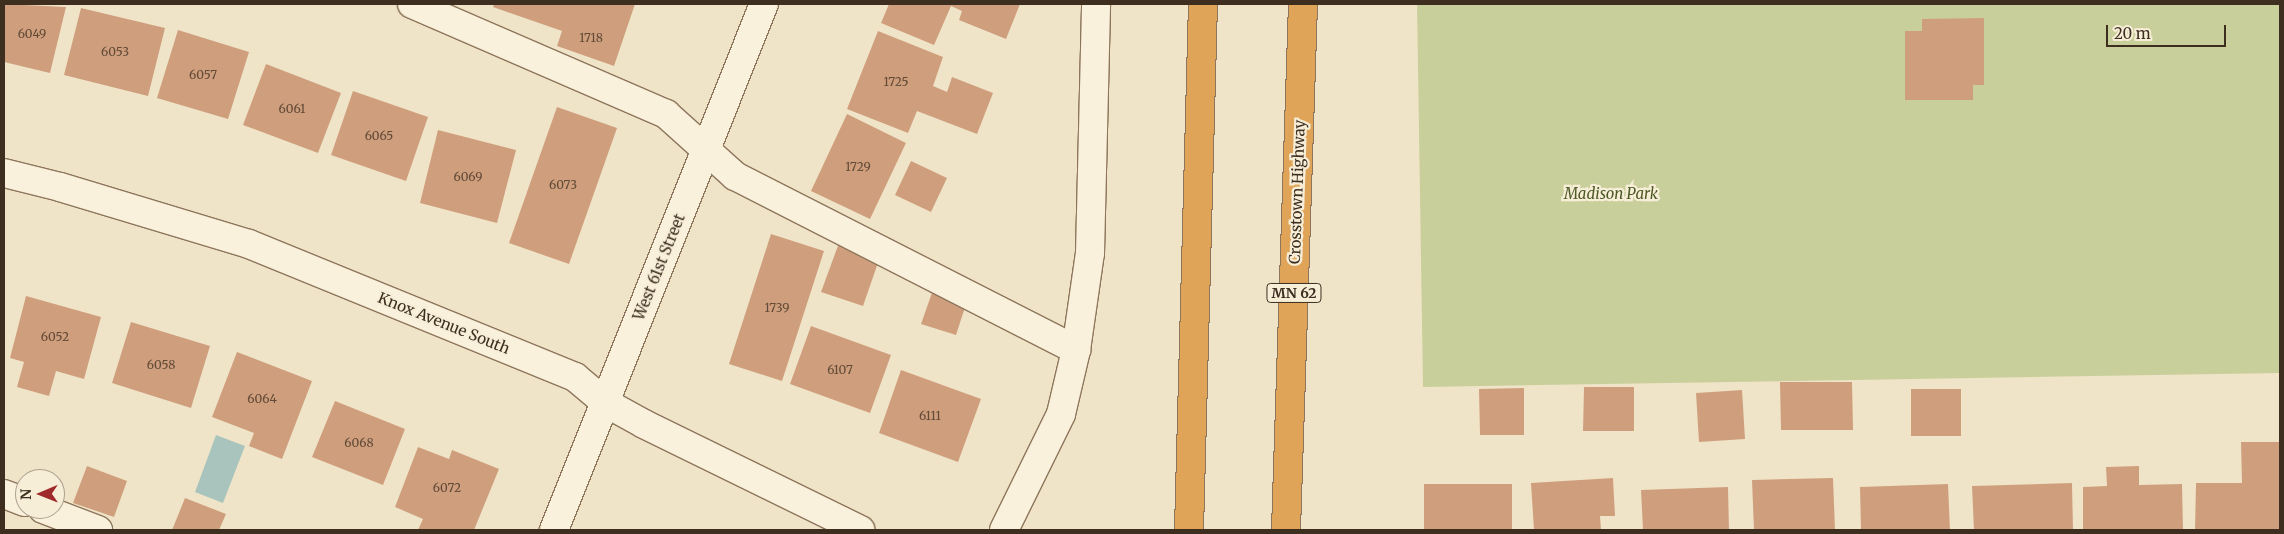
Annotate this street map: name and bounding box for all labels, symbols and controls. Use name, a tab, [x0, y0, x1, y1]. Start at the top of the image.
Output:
scale bar	[2109, 15, 2229, 47]
text: 20 m	[2114, 24, 2151, 43]
house number: 6049	[18, 27, 46, 41]
house number: 1718	[579, 31, 603, 45]
house number: 6053	[101, 45, 129, 59]
house number: 6057	[189, 68, 217, 82]
house number: 1725	[883, 75, 909, 89]
house number: 6061	[279, 102, 305, 116]
street label: Crosstown Highway	[1285, 120, 1309, 264]
house number: 6065	[365, 129, 393, 143]
house number: 1729	[845, 160, 871, 174]
house number: 6069	[453, 170, 483, 184]
house number: 6073	[549, 178, 577, 192]
park label: Madison Park	[1564, 185, 1658, 203]
street label: West 61st Street	[629, 211, 689, 323]
road number: MN 62	[1265, 282, 1323, 304]
street label: Knox Avenue South	[375, 288, 513, 358]
house number: 1739	[764, 301, 790, 315]
house number: 6052	[41, 330, 69, 344]
house number: 6058	[147, 358, 175, 372]
house number: 6107	[827, 363, 853, 377]
house number: 6064	[247, 392, 277, 406]
house number: 6111	[919, 409, 941, 423]
house number: 6068	[344, 436, 374, 450]
north arrow	[15, 469, 65, 519]
house number: 6072	[433, 481, 461, 495]
text: N	[17, 489, 35, 500]

